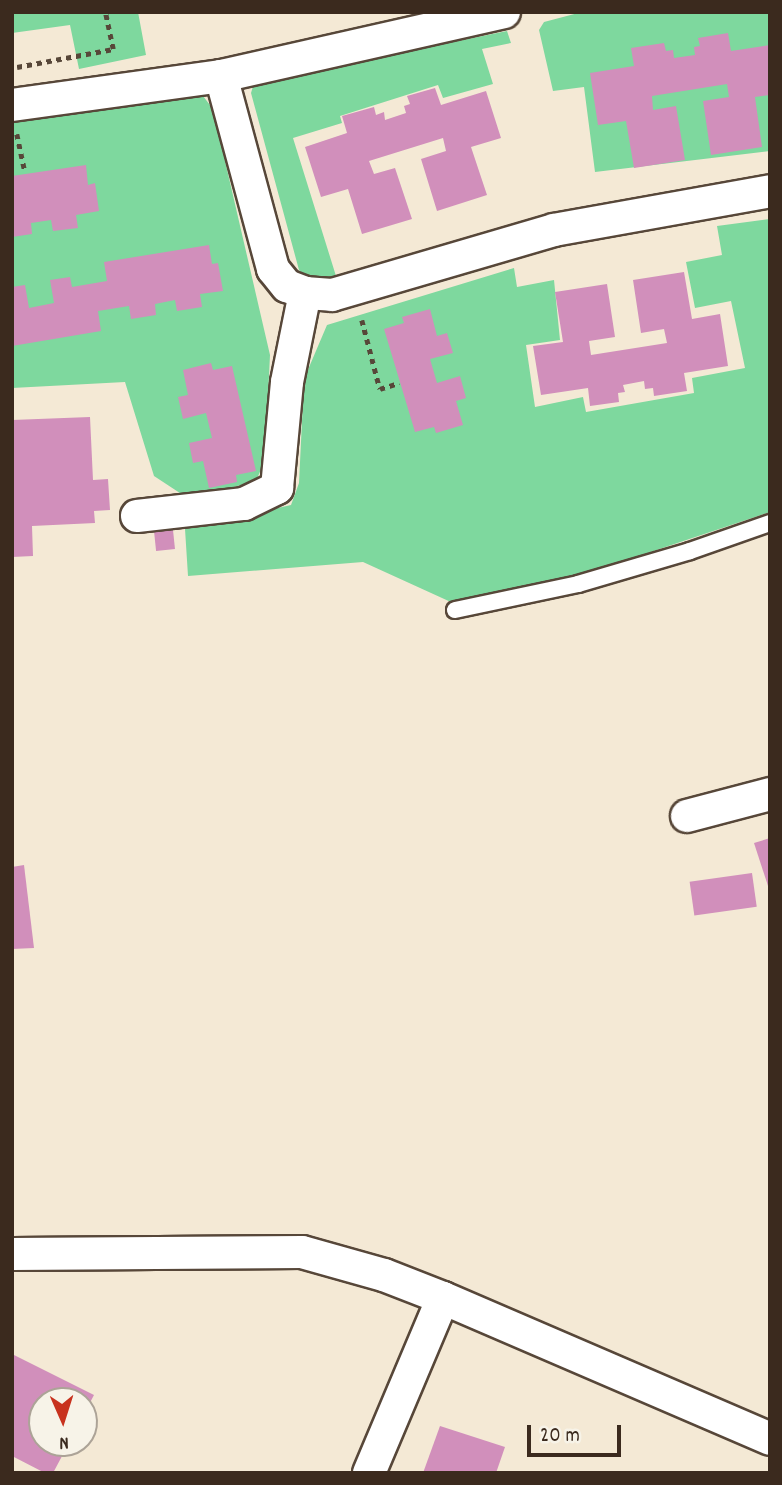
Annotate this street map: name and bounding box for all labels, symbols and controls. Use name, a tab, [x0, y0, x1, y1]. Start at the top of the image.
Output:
north arrow	[28, 1387, 98, 1457]
scale bar	[530, 1412, 624, 1456]
text: 20 m	[540, 1422, 580, 1452]
text: N	[59, 1428, 69, 1455]

